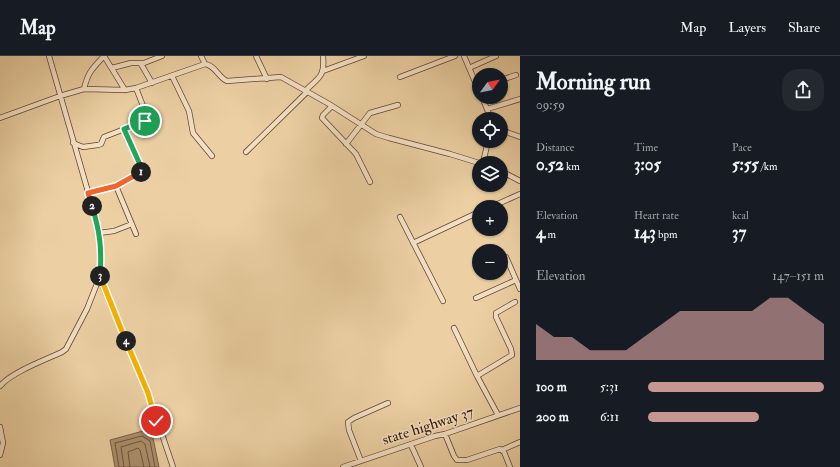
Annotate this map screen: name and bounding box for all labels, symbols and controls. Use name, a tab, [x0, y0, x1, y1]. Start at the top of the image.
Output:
text: Map	[20, 16, 56, 40]
text: Map	[680, 19, 706, 36]
text: Layers	[728, 19, 766, 36]
text: Share	[788, 19, 820, 36]
north arrow	[472, 68, 508, 104]
map controls	[472, 68, 508, 280]
text: Morning run	[536, 68, 651, 96]
button: share	[782, 69, 824, 111]
text: 09:59	[536, 97, 565, 113]
pin	[128, 104, 162, 138]
icon: arrive	[134, 110, 156, 132]
button: locate	[472, 112, 508, 148]
text: Distance	[536, 141, 574, 154]
text: Time	[634, 141, 658, 154]
text: Pace	[732, 141, 752, 154]
text: 0.52	[536, 154, 564, 175]
text: 3:05	[634, 154, 661, 175]
text: 5:55	[732, 154, 759, 175]
button: layers	[472, 156, 508, 192]
text: km	[564, 160, 580, 173]
text: /km	[759, 160, 778, 173]
pin: 1	[131, 162, 151, 182]
text: 1	[139, 165, 143, 178]
pin: 2	[82, 196, 102, 216]
text: 2	[89, 199, 95, 212]
button: +	[472, 200, 508, 236]
text: Elevation	[536, 209, 578, 222]
text: Heart rate	[634, 209, 679, 222]
text: kcal	[732, 209, 749, 222]
text: 4	[536, 222, 545, 243]
text: 143	[634, 222, 656, 243]
text: 37	[732, 222, 746, 243]
text: m	[545, 228, 556, 241]
text: bpm	[656, 228, 678, 241]
button: −	[472, 244, 508, 280]
pin: 3	[90, 266, 110, 286]
text: Elevation	[536, 268, 586, 284]
text: 147–151 m	[772, 268, 824, 284]
text: 3	[98, 269, 102, 282]
pin: 4	[116, 331, 136, 351]
text: 4	[123, 334, 129, 347]
text: 100 m	[536, 379, 567, 395]
text: 5:31	[600, 379, 619, 395]
street label: state highway 37	[380, 402, 476, 450]
pin	[139, 404, 173, 438]
text: 200 m	[536, 409, 569, 425]
text: 6:11	[600, 409, 619, 425]
icon: check	[145, 410, 167, 432]

